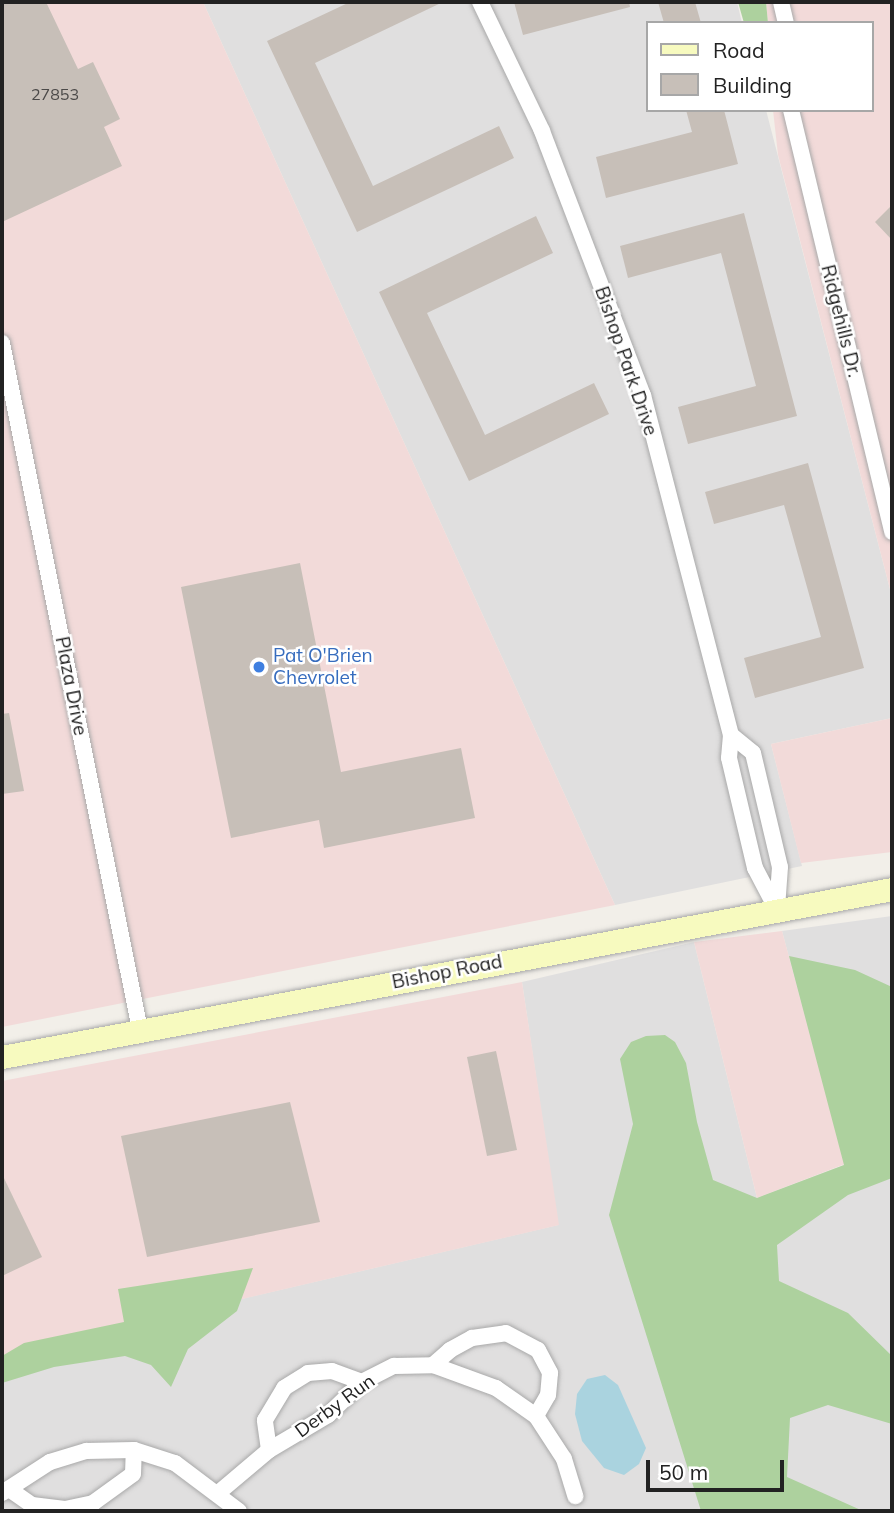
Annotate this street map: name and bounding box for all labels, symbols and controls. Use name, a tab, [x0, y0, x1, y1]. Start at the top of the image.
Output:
legend	[646, 21, 873, 112]
text: Road	[713, 37, 764, 63]
text: Building	[713, 72, 792, 98]
house number: 27853	[31, 84, 79, 104]
street label: Ridgehills Dr.	[816, 262, 866, 380]
street label: Bishop Park Drive	[590, 284, 662, 438]
street label: Plaza Drive	[50, 635, 92, 737]
place label: Pat O'Brien Chevrolet	[273, 645, 373, 689]
marker: Pat O'Brien Chevrolet	[251, 659, 267, 675]
street label: Bishop Road	[390, 950, 504, 994]
street label: Derby Run	[291, 1369, 379, 1443]
scale bar	[649, 1446, 787, 1490]
text: 50 m	[659, 1459, 708, 1485]

